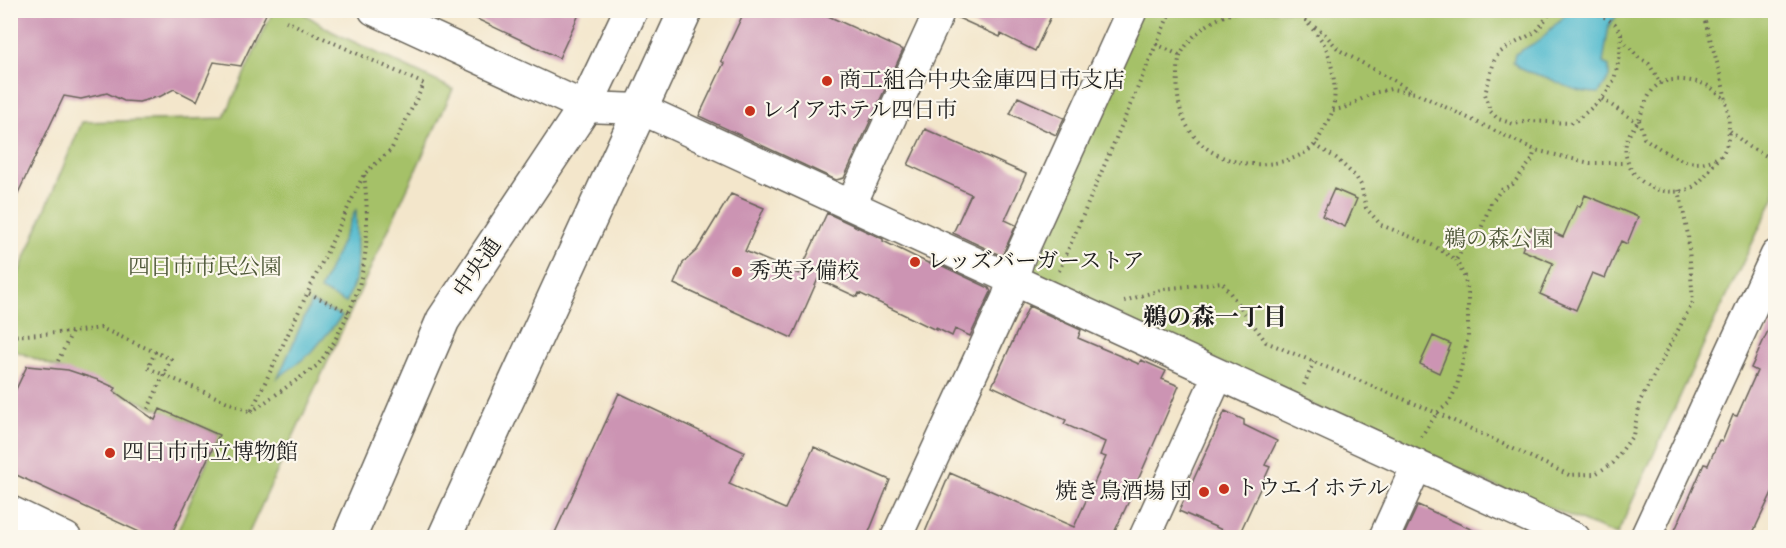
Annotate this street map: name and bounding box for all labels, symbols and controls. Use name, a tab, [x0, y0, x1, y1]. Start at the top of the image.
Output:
place label: 商工組合中央金庫四日市支店	[839, 67, 1125, 95]
marker: 商工組合中央金庫四日市支店	[820, 74, 834, 88]
place label: レイアホテル四日市	[762, 97, 957, 125]
marker: レイアホテル四日市	[743, 104, 757, 118]
park label: 鵜の森公園	[1444, 226, 1554, 254]
street label: 中央通	[448, 233, 508, 303]
place label: レッズバーガーストア	[927, 248, 1145, 276]
park label: 四日市市民公園	[128, 254, 282, 282]
marker: レッズバーガーストア	[908, 255, 922, 269]
place label: 秀英予備校	[749, 258, 859, 286]
marker: 秀英予備校	[730, 265, 744, 279]
district label: 鵜の森一丁目	[1143, 303, 1287, 334]
place label: 四日市市立博物館	[122, 439, 298, 467]
marker: 四日市市立博物館	[103, 446, 117, 460]
place label: トウエイホテル	[1236, 475, 1389, 503]
place label: 焼き鳥酒場 団	[1055, 478, 1192, 506]
marker: トウエイホテル	[1217, 482, 1231, 496]
marker: 焼き鳥酒場 団	[1197, 485, 1211, 499]

